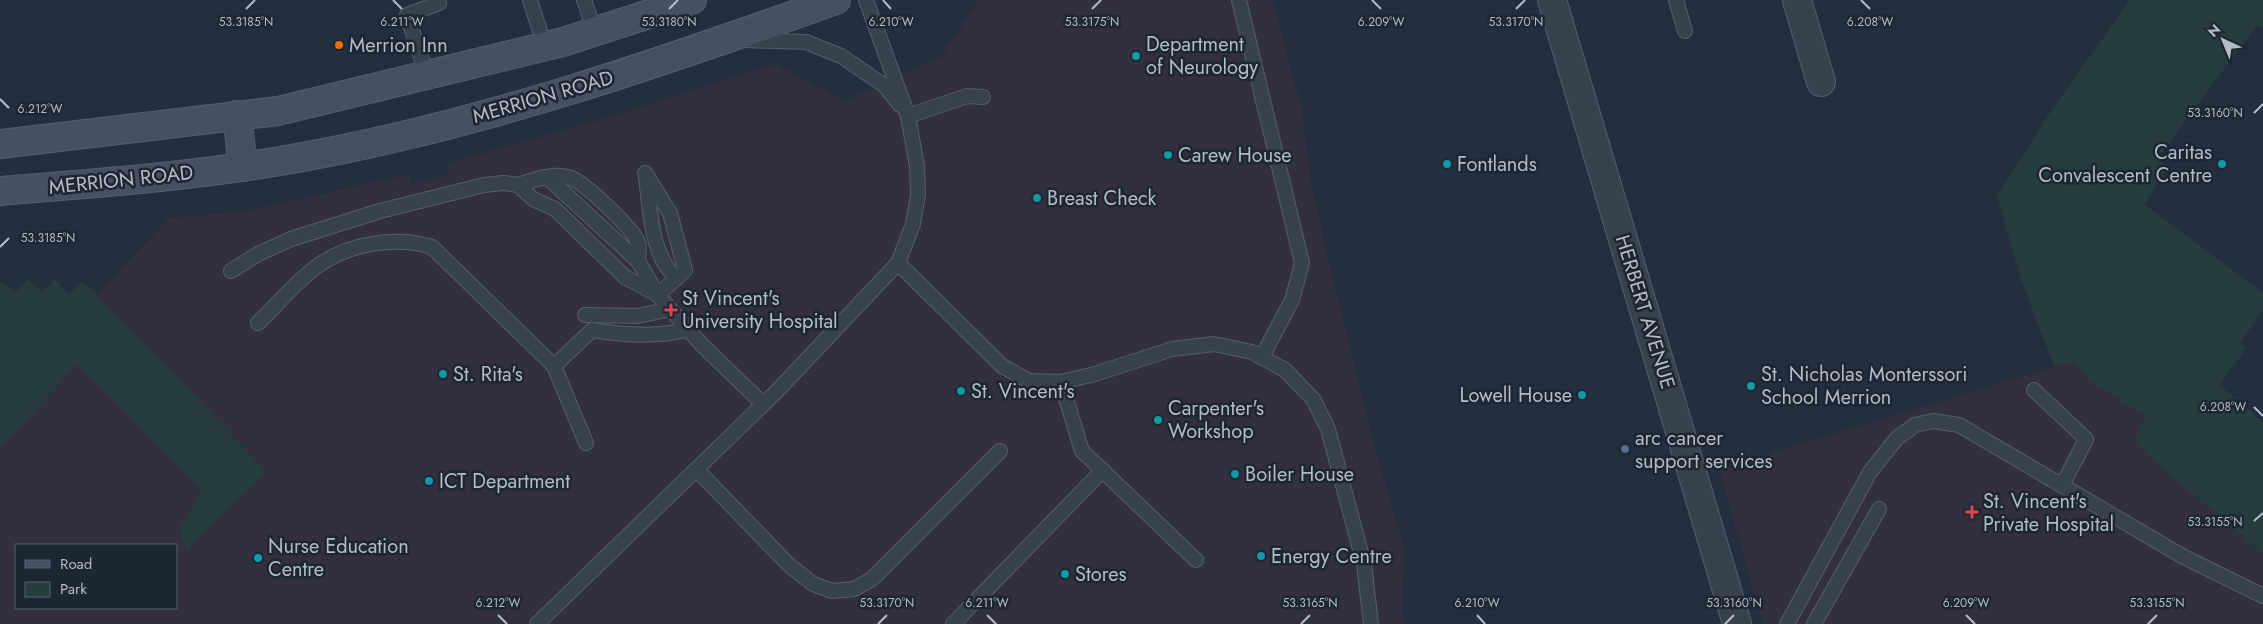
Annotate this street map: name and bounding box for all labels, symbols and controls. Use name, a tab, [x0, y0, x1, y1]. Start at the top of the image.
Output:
text: 53.3185°N	[219, 13, 273, 31]
text: 6.211°W	[380, 13, 424, 31]
text: 53.3180°N	[641, 13, 697, 31]
text: 6.210°W	[868, 13, 914, 31]
text: 53.3175°N	[1065, 13, 1119, 31]
text: 6.209°W	[1358, 13, 1404, 31]
text: 53.3170°N	[1489, 13, 1543, 31]
text: 6.208°W	[1847, 13, 1893, 31]
north arrow	[2198, 15, 2248, 65]
text: N	[2203, 20, 2225, 42]
place label: Department of Neurology	[1146, 30, 1258, 82]
place label: Merrion Inn	[349, 31, 448, 60]
marker: Merrion Inn	[333, 39, 345, 51]
marker: Department of Neurology	[1130, 50, 1142, 62]
street label: MERRION ROAD	[469, 63, 617, 131]
text: 6.212°W	[18, 100, 63, 118]
text: 53.3160°N	[2187, 104, 2243, 122]
place label: Caritas Convalescent Centre	[2038, 138, 2212, 190]
place label: Carew House	[1178, 141, 1292, 170]
marker: Carew House	[1162, 149, 1174, 161]
place label: Fontlands	[1457, 150, 1537, 179]
street label: MERRION ROAD	[47, 158, 195, 202]
marker: Fontlands	[1441, 158, 1453, 170]
marker: Caritas Convalescent Centre	[2216, 158, 2228, 170]
place label: Breast Check	[1047, 184, 1157, 213]
marker: Breast Check	[1031, 192, 1043, 204]
text: 53.3185°N	[21, 229, 75, 247]
street label: HERBERT AVENUE	[1608, 231, 1682, 393]
place label: St Vincent's University Hospital	[682, 284, 838, 336]
marker: St Vincent's University Hospital	[664, 303, 678, 317]
place label: St. Rita's	[453, 360, 523, 389]
place label: St. Nicholas Monterssori School Merrion	[1761, 360, 1967, 412]
marker: St. Rita's	[437, 368, 449, 380]
place label: St. Vincent's	[971, 377, 1075, 406]
marker: St. Nicholas Monterssori School Merrion	[1745, 380, 1757, 392]
place label: Lowell House	[1460, 381, 1572, 410]
marker: St. Vincent's	[955, 385, 967, 397]
marker: Lowell House	[1576, 389, 1588, 401]
place label: Carpenter's Workshop	[1168, 394, 1264, 446]
text: 6.208°W	[2200, 398, 2246, 416]
marker: Carpenter's Workshop	[1152, 414, 1164, 426]
place label: arc cancer support services	[1635, 424, 1773, 476]
marker: arc cancer support services	[1619, 443, 1631, 455]
place label: Boiler House	[1245, 460, 1354, 489]
place label: ICT Department	[439, 467, 570, 496]
marker: Boiler House	[1229, 468, 1241, 480]
marker: ICT Department	[423, 475, 435, 487]
place label: St. Vincent's Private Hospital	[1983, 487, 2114, 539]
marker: St. Vincent's Private Hospital	[1965, 505, 1979, 519]
text: 53.3155°N	[2188, 513, 2242, 531]
place label: Nurse Education Centre	[268, 532, 409, 584]
place label: Energy Centre	[1271, 542, 1392, 571]
legend	[15, 544, 178, 609]
marker: Energy Centre	[1255, 550, 1267, 562]
marker: Nurse Education Centre	[252, 552, 264, 564]
text: Road	[60, 553, 92, 575]
place label: Stores	[1075, 560, 1127, 589]
marker: Stores	[1059, 568, 1071, 580]
text: Park	[60, 578, 87, 600]
text: 6.212°W	[476, 594, 521, 612]
text: 53.3170°N	[860, 594, 914, 612]
text: 6.211°W	[965, 594, 1009, 612]
text: 53.3165°N	[1282, 594, 1338, 612]
text: 6.210°W	[1454, 594, 1500, 612]
text: 53.3160°N	[1706, 594, 1762, 612]
text: 6.209°W	[1943, 594, 1989, 612]
text: 53.3155°N	[2130, 594, 2184, 612]

